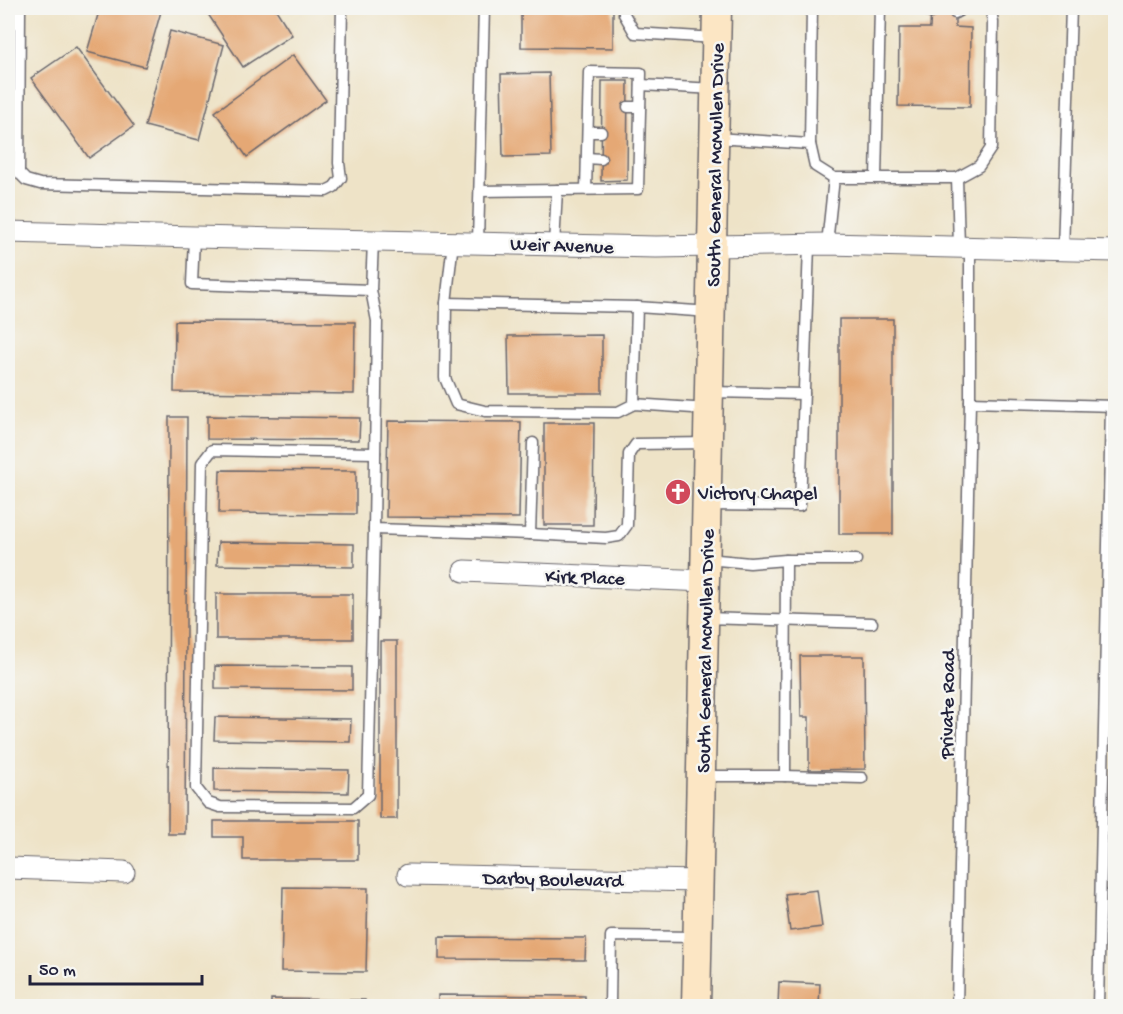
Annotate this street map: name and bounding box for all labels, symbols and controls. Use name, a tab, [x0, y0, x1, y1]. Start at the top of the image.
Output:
street label: South General McMullen Drive	[704, 42, 731, 287]
street label: Weir Avenue	[510, 234, 615, 261]
church icon: Victory Chapel	[663, 477, 693, 507]
place label: Victory Chapel	[697, 484, 818, 507]
street label: South General McMullen Drive	[694, 528, 721, 773]
street label: Kirk Place	[545, 567, 626, 592]
street label: Private Road	[937, 647, 962, 760]
street label: Darby Boulevard	[481, 869, 625, 894]
scale bar	[30, 948, 202, 986]
text: 50 m	[39, 961, 76, 982]

